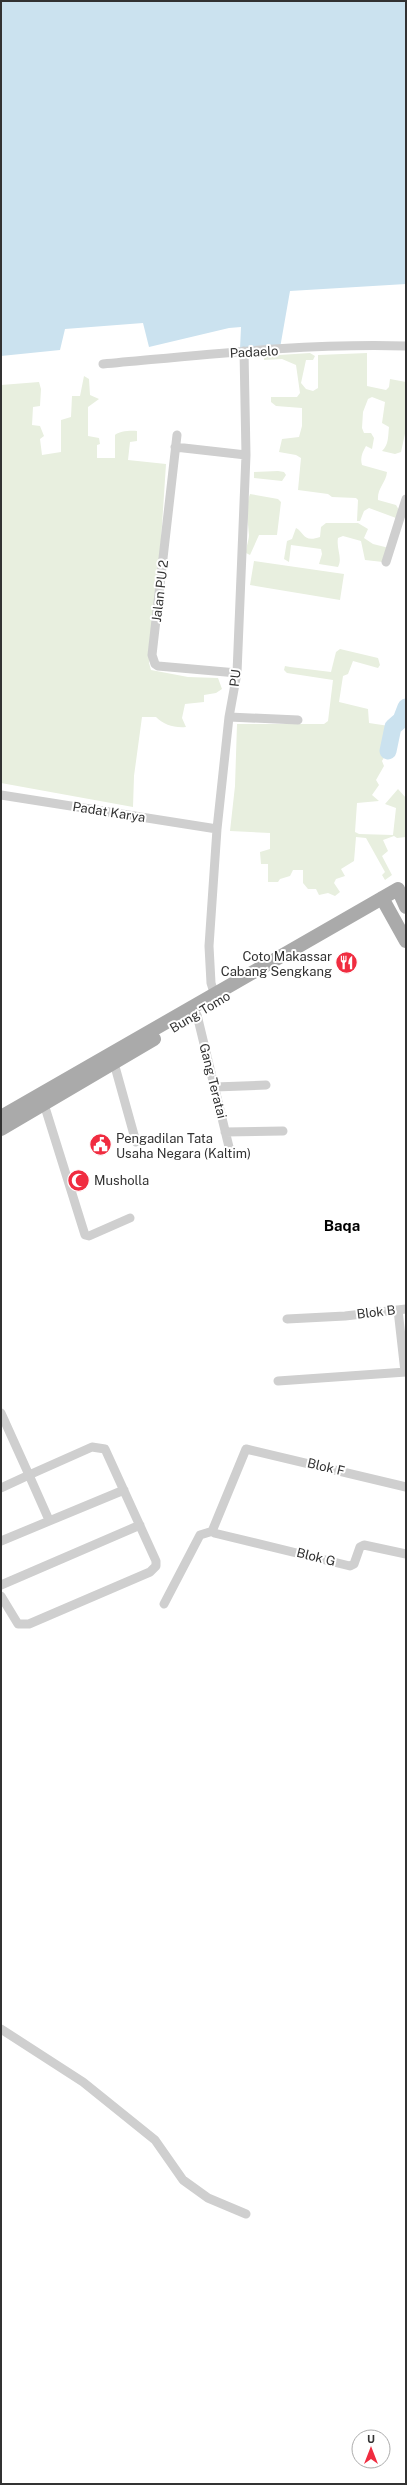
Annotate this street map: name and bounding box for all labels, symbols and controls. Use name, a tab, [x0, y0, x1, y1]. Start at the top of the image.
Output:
street label: Padaelo	[229, 343, 279, 361]
street label: Jalan PU 2	[149, 559, 171, 623]
street label: PU	[226, 668, 244, 688]
street label: Padat Karya	[72, 799, 146, 825]
place label: Coto Makassar Cabang Sengkang	[221, 949, 332, 979]
restaurant icon: Coto Makassar Cabang Sengkang	[334, 950, 360, 976]
street label: Bung Tomo	[167, 988, 233, 1036]
street label: Gang Teratai	[196, 1042, 230, 1120]
place label: Pengadilan Tata Usaha Negara (Kaltim)	[116, 1131, 251, 1161]
public building icon: Pengadilan Tata Usaha Negara (Kaltim)	[88, 1132, 114, 1158]
mosque icon: Musholla	[66, 1167, 92, 1193]
place label: Musholla	[94, 1173, 149, 1188]
district label: Baqa	[324, 1217, 360, 1234]
street label: Blok B	[356, 1302, 396, 1322]
street label: Blok F	[306, 1455, 346, 1479]
street label: Blok G	[295, 1545, 337, 1569]
north arrow	[351, 2429, 391, 2469]
text: U	[367, 2433, 375, 2445]

